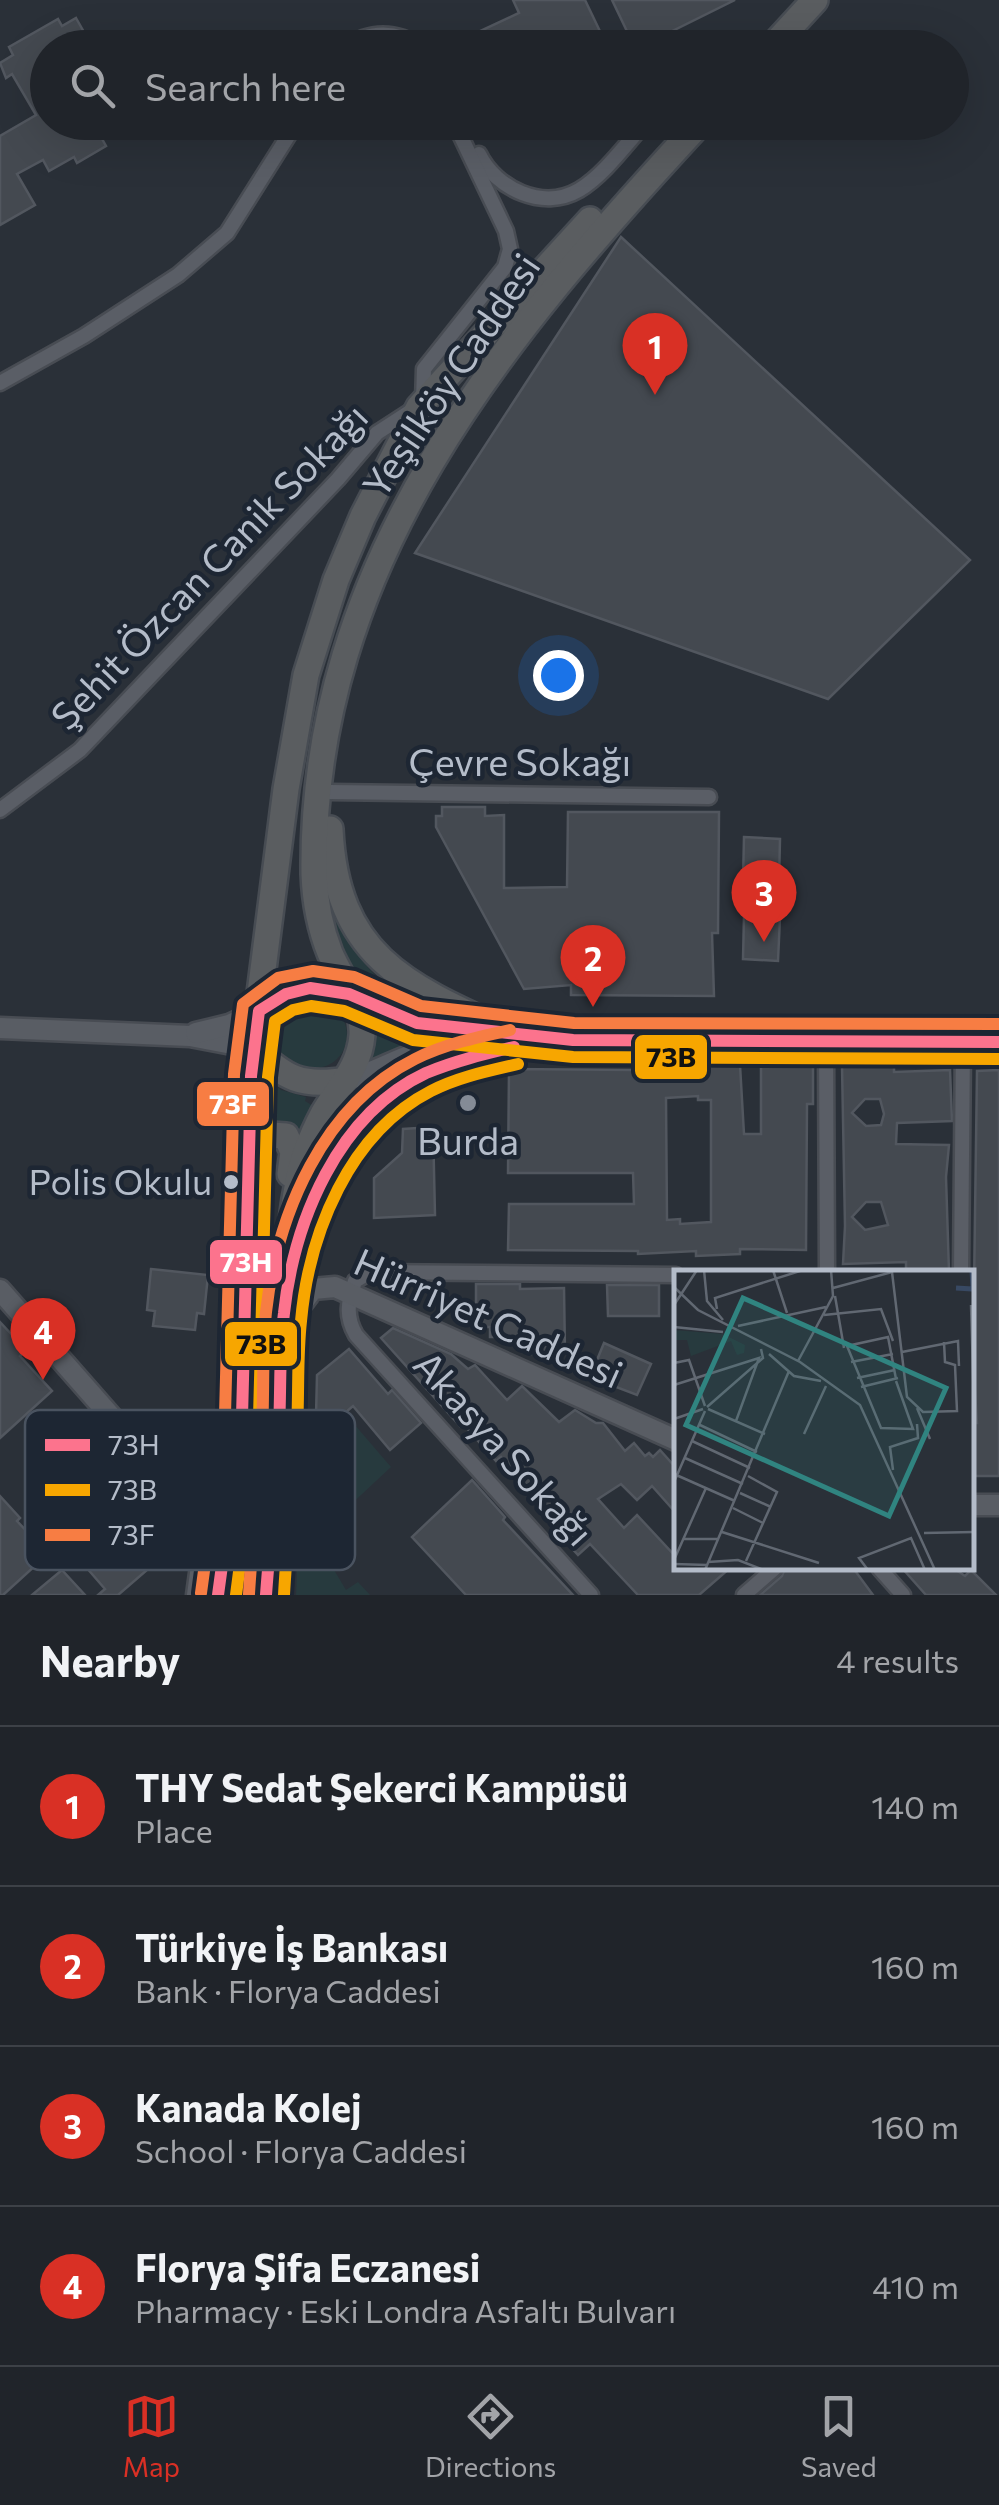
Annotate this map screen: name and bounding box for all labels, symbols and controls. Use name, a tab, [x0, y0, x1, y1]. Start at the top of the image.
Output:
search box	[30, 30, 969, 140]
icon: search	[65, 58, 120, 113]
text: Search here	[145, 62, 346, 109]
street label: Yeşilköy Caddesi	[351, 244, 549, 505]
pin: 1	[622, 312, 688, 395]
street label: Şehit Özcan Canik Sokağı	[40, 392, 376, 738]
your location	[533, 650, 584, 701]
street label: Çevre Sokağı	[409, 737, 631, 784]
pin: 3	[732, 860, 796, 942]
pin: 2	[560, 924, 626, 1007]
line badge: 73B	[633, 1033, 709, 1081]
text: 73B	[646, 1039, 696, 1073]
line badge: 73F	[195, 1080, 271, 1128]
text: 73F	[209, 1086, 257, 1120]
marker: Burda	[457, 1092, 479, 1114]
place label: Burda	[417, 1116, 519, 1163]
place label: Polis Okulu	[29, 1158, 212, 1202]
marker: Polis Okulu	[221, 1172, 241, 1192]
street label: Hürriyet Caddesi	[348, 1237, 630, 1397]
line badge: 73H	[208, 1238, 284, 1286]
text: 73H	[220, 1244, 272, 1278]
inset map	[674, 1270, 974, 1570]
pin: 4	[10, 1298, 76, 1380]
line badge: 73B	[223, 1320, 299, 1368]
text: 73B	[236, 1326, 286, 1360]
street label: Akasya Sokağı	[405, 1340, 605, 1554]
legend	[25, 1410, 355, 1570]
text: 73H	[108, 1427, 160, 1461]
text: 73B	[108, 1472, 157, 1506]
text: 73F	[108, 1517, 155, 1551]
text: Nearby	[40, 1634, 180, 1686]
text: 4 results	[836, 1640, 959, 1680]
text: THY Sedat Şekerci Kampüsü	[135, 1763, 628, 1810]
text: 1	[65, 1786, 80, 1826]
text: 140 m	[871, 1786, 959, 1826]
text: Place	[135, 1810, 213, 1850]
text: Türkiye İş Bankası	[135, 1923, 448, 1970]
text: 2	[63, 1946, 82, 1986]
text: 160 m	[871, 1946, 959, 1986]
text: Bank · Florya Caddesi	[135, 1970, 441, 2010]
text: Kanada Kolej	[135, 2083, 362, 2130]
text: 3	[63, 2106, 82, 2146]
text: 160 m	[871, 2106, 959, 2146]
text: School · Florya Caddesi	[135, 2130, 467, 2170]
text: Florya Şifa Eczanesi	[135, 2243, 480, 2290]
text: 4	[63, 2266, 82, 2306]
text: 410 m	[872, 2266, 959, 2306]
text: Pharmacy · Eski Londra Asfaltı Bulvarı	[135, 2290, 676, 2330]
tab: Map	[122, 2389, 180, 2483]
tab: Directions	[425, 2389, 556, 2483]
tab: Saved	[801, 2389, 877, 2483]

